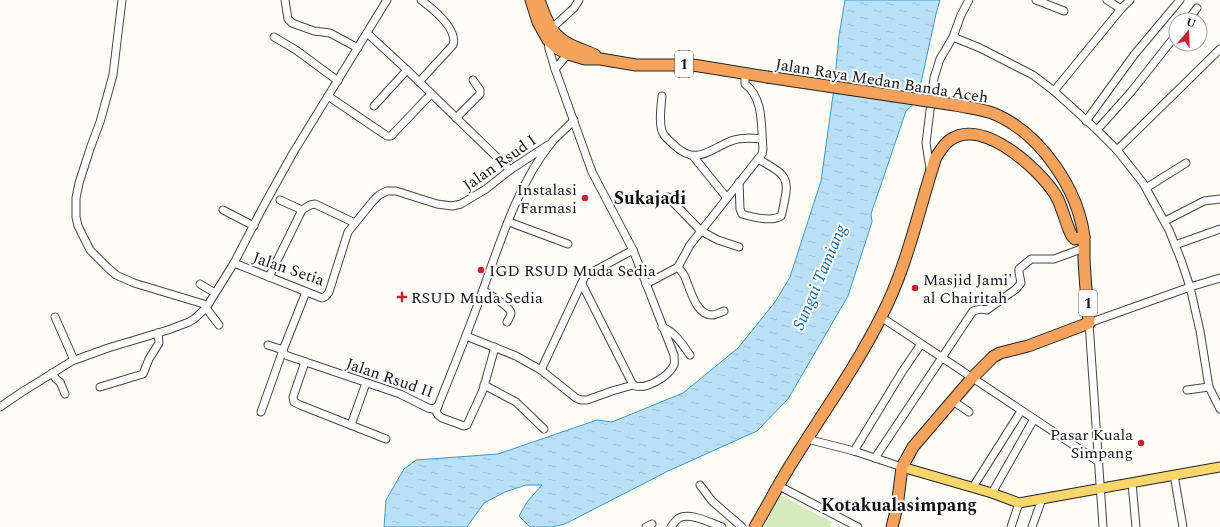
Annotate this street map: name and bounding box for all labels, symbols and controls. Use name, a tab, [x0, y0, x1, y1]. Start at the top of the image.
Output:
north arrow	[1168, 12, 1208, 52]
text: U	[1184, 13, 1198, 33]
road number: 1	[675, 51, 693, 77]
street label: Jalan Raya Medan Banda Aceh	[774, 52, 990, 110]
street label: Jalan Rsud I	[458, 129, 541, 197]
place label: Instalasi Farmasi	[517, 178, 577, 220]
district label: Sukajadi	[614, 185, 686, 212]
marker: Instalasi Farmasi	[580, 193, 590, 203]
water label: Sungai Tamiang	[786, 220, 854, 334]
street label: Jalan Setia	[250, 245, 328, 292]
place label: IGD RSUD Muda Sedia	[489, 259, 656, 283]
marker: IGD RSUD Muda Sedia	[476, 265, 486, 275]
place label: Masjid Jami' al Chairitah	[923, 268, 1012, 310]
marker: Masjid Jami' al Chairitah	[910, 283, 920, 293]
place label: RSUD Muda Sedia	[411, 286, 543, 310]
road number: 1	[1079, 290, 1097, 316]
marker: RSUD Muda Sedia	[396, 291, 408, 303]
street label: Jalan Rsud II	[343, 352, 437, 404]
place label: Pasar Kuala Simpang	[1050, 423, 1133, 465]
marker: Pasar Kuala Simpang	[1136, 438, 1146, 448]
district label: Kotakualasimpang	[821, 492, 977, 519]

